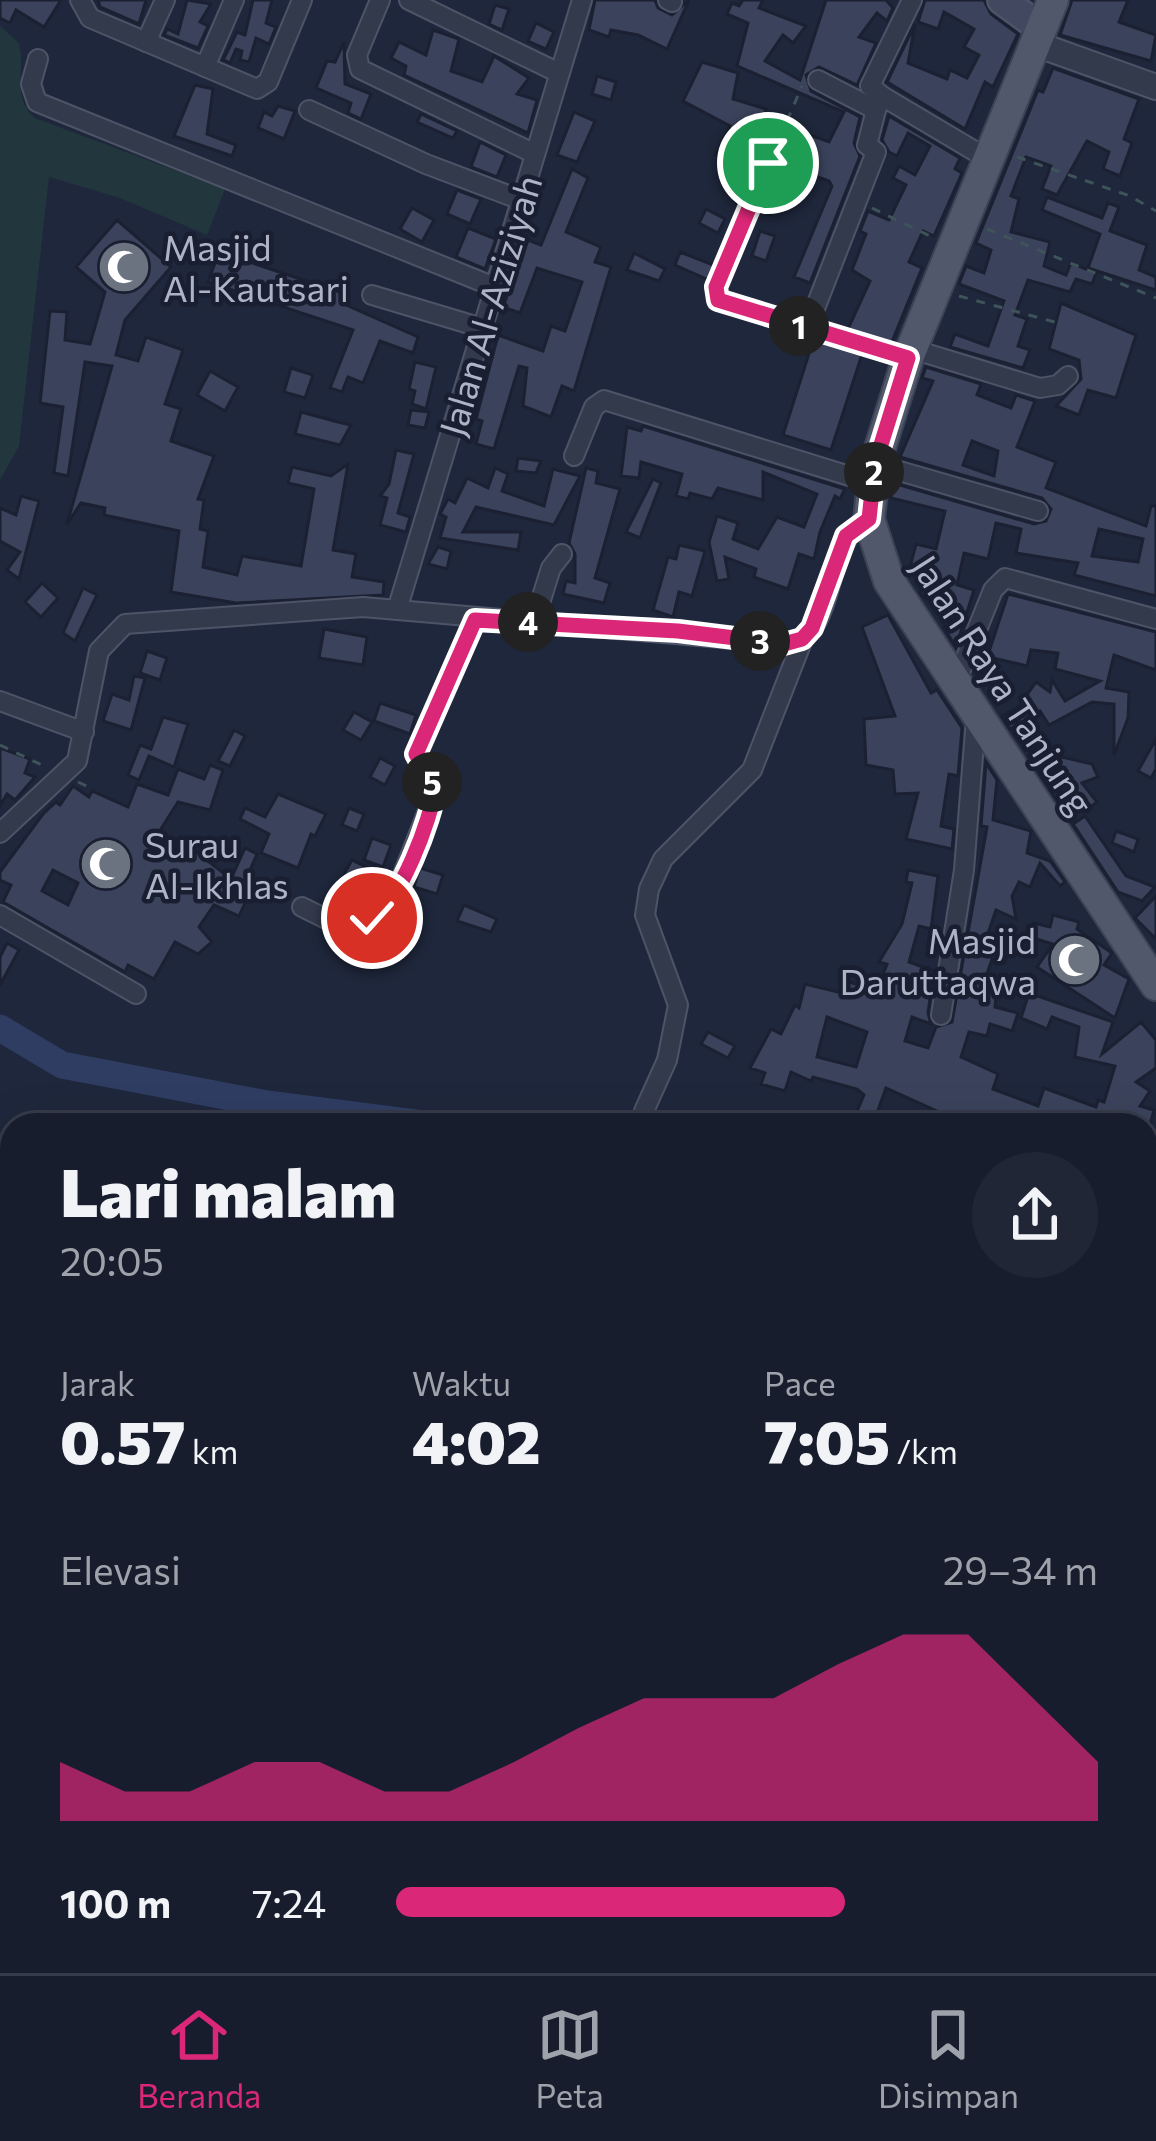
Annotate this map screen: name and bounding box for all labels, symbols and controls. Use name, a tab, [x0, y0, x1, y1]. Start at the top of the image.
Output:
pin	[717, 112, 819, 214]
icon: arrive	[735, 130, 801, 196]
street label: Jalan Al-Aziziyah	[428, 169, 550, 441]
place label: Masjid Al-Kautsari	[163, 224, 349, 309]
mosque icon: Masjid Al-Kautsari	[96, 239, 152, 295]
pin: 1	[769, 296, 829, 356]
text: 1	[792, 305, 806, 346]
pin: 2	[844, 442, 904, 502]
text: 2	[865, 451, 883, 492]
street label: Jalan Raya Tanjung	[904, 546, 1104, 822]
pin: 4	[498, 592, 558, 652]
text: 4	[518, 601, 538, 642]
pin: 3	[730, 611, 790, 671]
text: 3	[750, 620, 770, 661]
pin: 5	[402, 752, 462, 812]
text: 5	[422, 761, 442, 802]
place label: Surau Al-Ikhlas	[145, 821, 289, 906]
mosque icon: Surau Al-Ikhlas	[78, 836, 134, 892]
pin	[321, 867, 423, 969]
icon: check	[339, 885, 405, 951]
place label: Masjid Daruttaqwa	[839, 917, 1036, 1002]
mosque icon: Masjid Daruttaqwa	[1047, 932, 1103, 988]
text: Lari malam	[60, 1150, 396, 1231]
button: share	[972, 1152, 1098, 1278]
text: 20:05	[60, 1236, 164, 1284]
text: Jarak	[60, 1362, 135, 1403]
text: Waktu	[412, 1362, 511, 1403]
text: Pace	[764, 1362, 836, 1403]
text: 0.57	[60, 1403, 185, 1476]
text: 4:02	[412, 1403, 541, 1476]
text: 7:05	[764, 1403, 890, 1476]
text: km	[185, 1430, 238, 1471]
text: /km	[890, 1430, 958, 1471]
text: Elevasi	[60, 1545, 181, 1593]
text: 29–34 m	[943, 1545, 1098, 1593]
text: 100 m	[60, 1878, 171, 1926]
text: 7:24	[252, 1878, 326, 1926]
tab: Beranda	[137, 2002, 261, 2115]
tab: Peta	[536, 2002, 604, 2115]
tab: Disimpan	[878, 2002, 1019, 2115]

